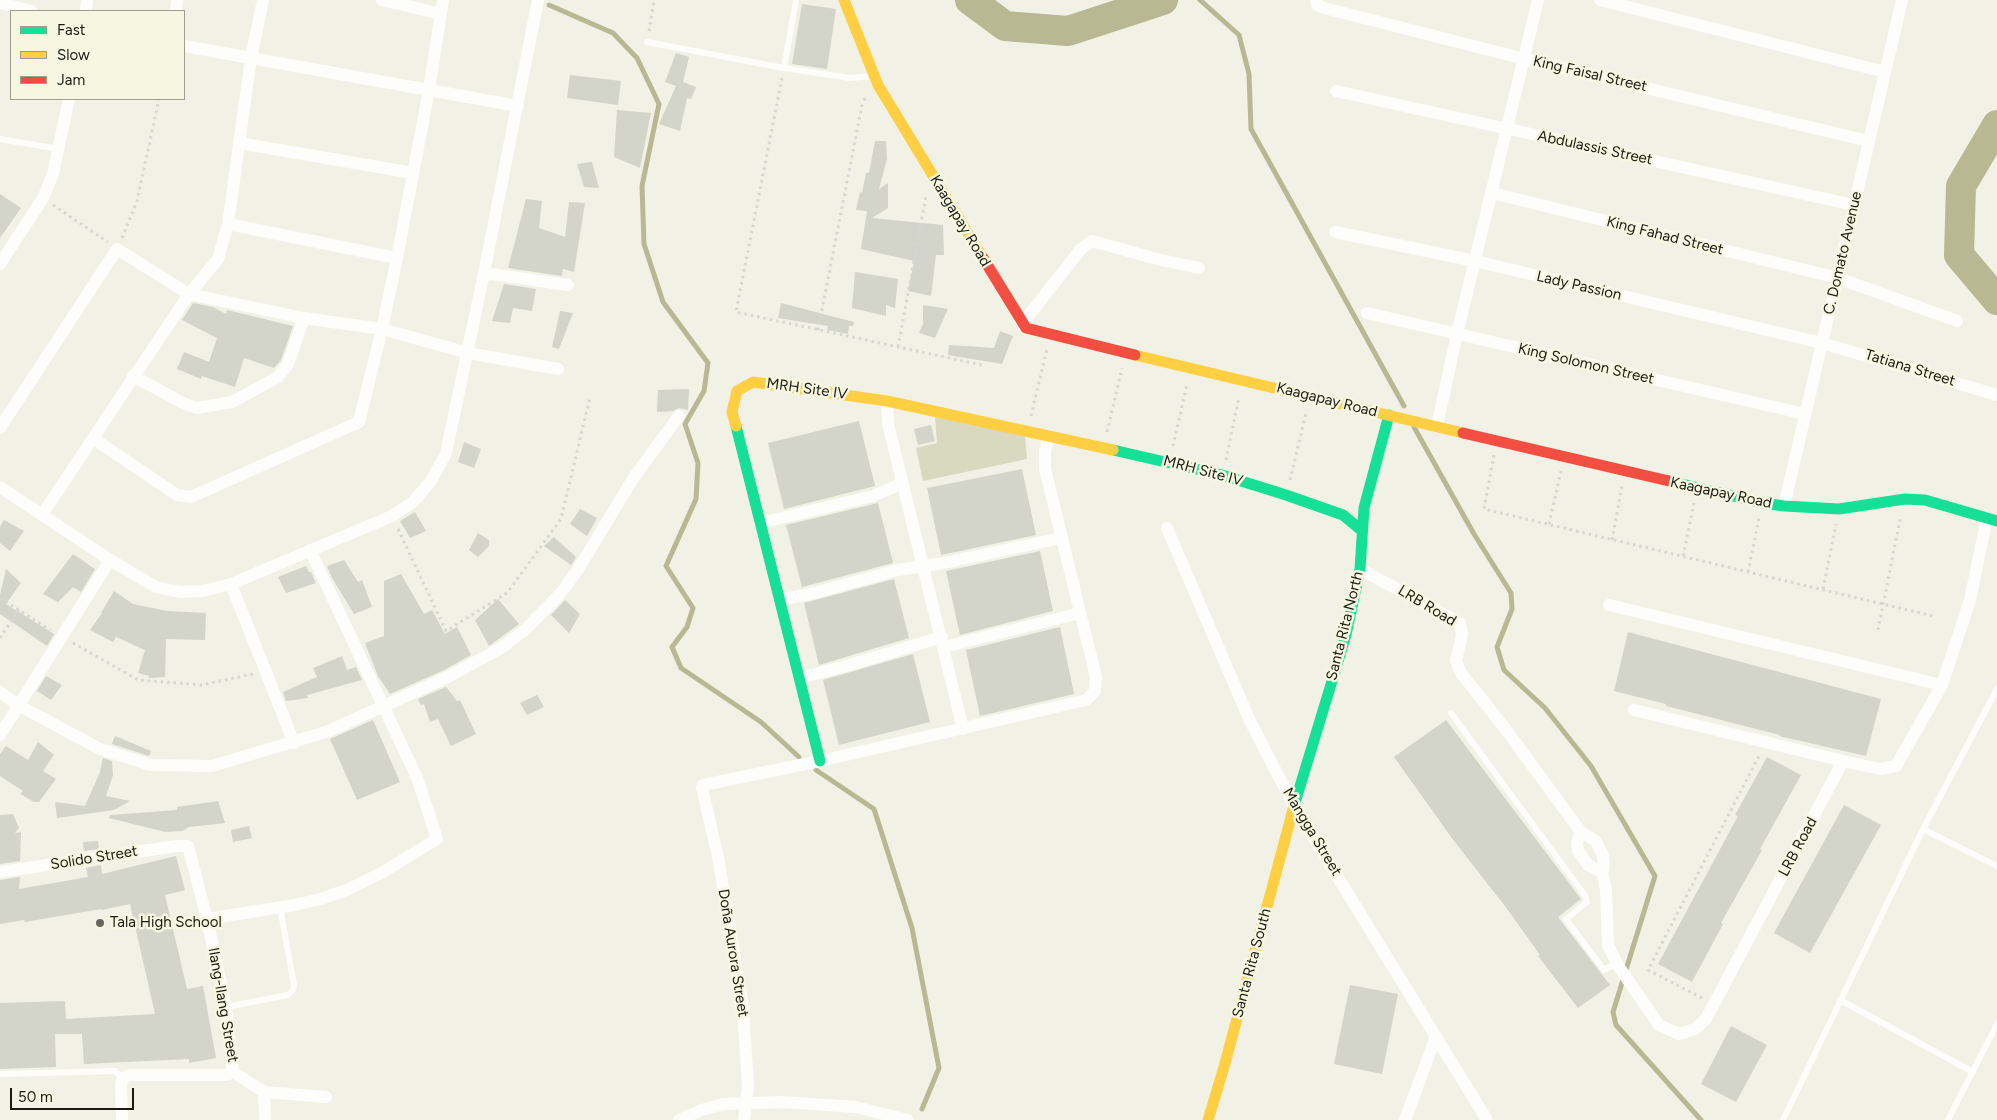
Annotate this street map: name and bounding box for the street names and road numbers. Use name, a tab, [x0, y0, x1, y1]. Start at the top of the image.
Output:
street label: King Faisal Street	[1531, 52, 1649, 96]
street label: Abdulassis Street	[1536, 127, 1654, 169]
street label: Kaagapay Road	[926, 172, 994, 270]
street label: C. Domato Avenue	[1820, 190, 1866, 316]
street label: King Fahad Street	[1605, 213, 1725, 259]
street label: Lady Passion	[1535, 267, 1623, 305]
street label: King Solomon Street	[1516, 340, 1656, 388]
street label: Tatiana Street	[1863, 346, 1957, 390]
street label: MRH Site IV	[765, 374, 849, 404]
street label: Kaagapay Road	[1275, 379, 1379, 421]
street label: MRH Site IV	[1161, 452, 1245, 490]
street label: Kaagapay Road	[1669, 473, 1773, 513]
street label: Santa Rita North	[1323, 570, 1367, 682]
street label: LRB Road	[1395, 582, 1459, 630]
street label: Mangga Street	[1279, 785, 1345, 879]
street label: LRB Road	[1775, 814, 1821, 880]
street label: Solido Street	[49, 842, 139, 874]
street label: Doña Aurora Street	[714, 888, 752, 1018]
street label: Santa Rita South	[1229, 906, 1275, 1020]
street label: Ilang-Ilang Street	[204, 946, 242, 1064]

